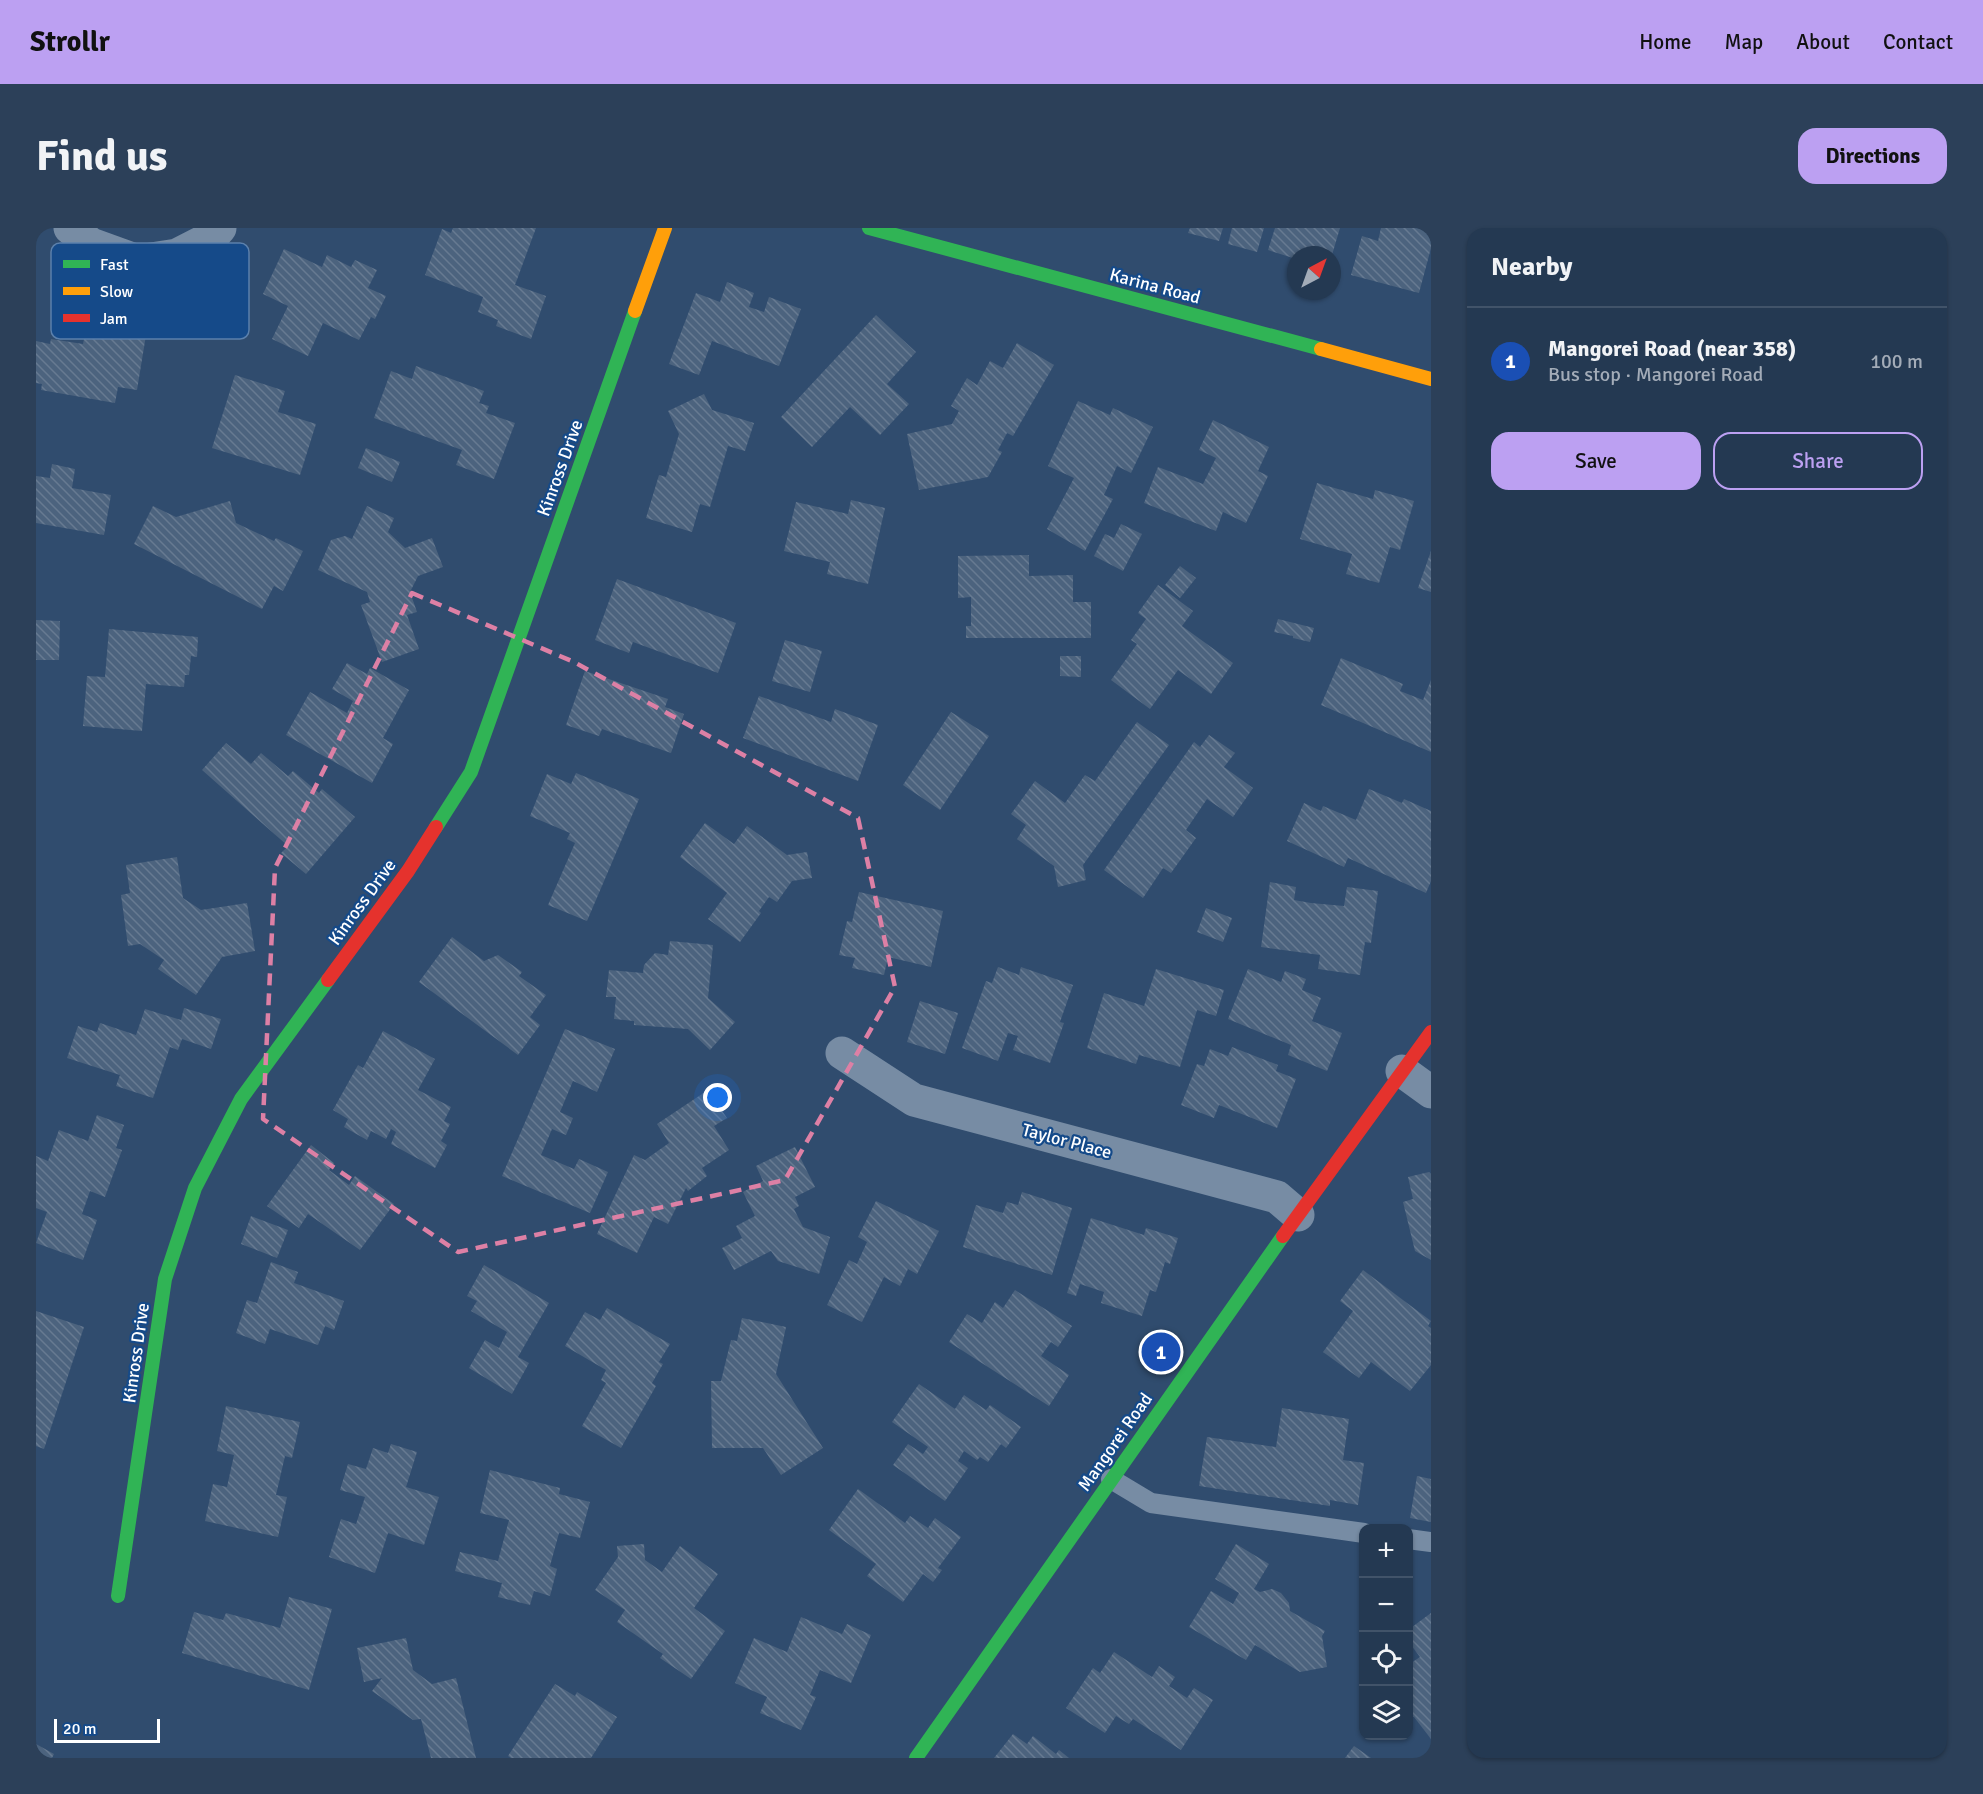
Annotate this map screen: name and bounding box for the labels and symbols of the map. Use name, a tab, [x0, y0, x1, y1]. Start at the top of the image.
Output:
legend	[51, 243, 249, 339]
north arrow	[1287, 246, 1341, 300]
text: Fast	[100, 255, 129, 275]
street label: Karina Road	[1107, 263, 1203, 309]
text: Slow	[100, 282, 134, 302]
text: Jam	[100, 309, 128, 329]
street label: Kinross Drive	[532, 417, 588, 519]
street label: Kinross Drive	[323, 855, 401, 949]
your location	[703, 1083, 732, 1112]
street label: Taylor Place	[1020, 1118, 1114, 1164]
street label: Kinross Drive	[118, 1301, 154, 1405]
pin: 1	[1142, 1330, 1180, 1374]
street label: Mangorei Road	[1073, 1389, 1157, 1495]
scale bar	[54, 1716, 160, 1744]

